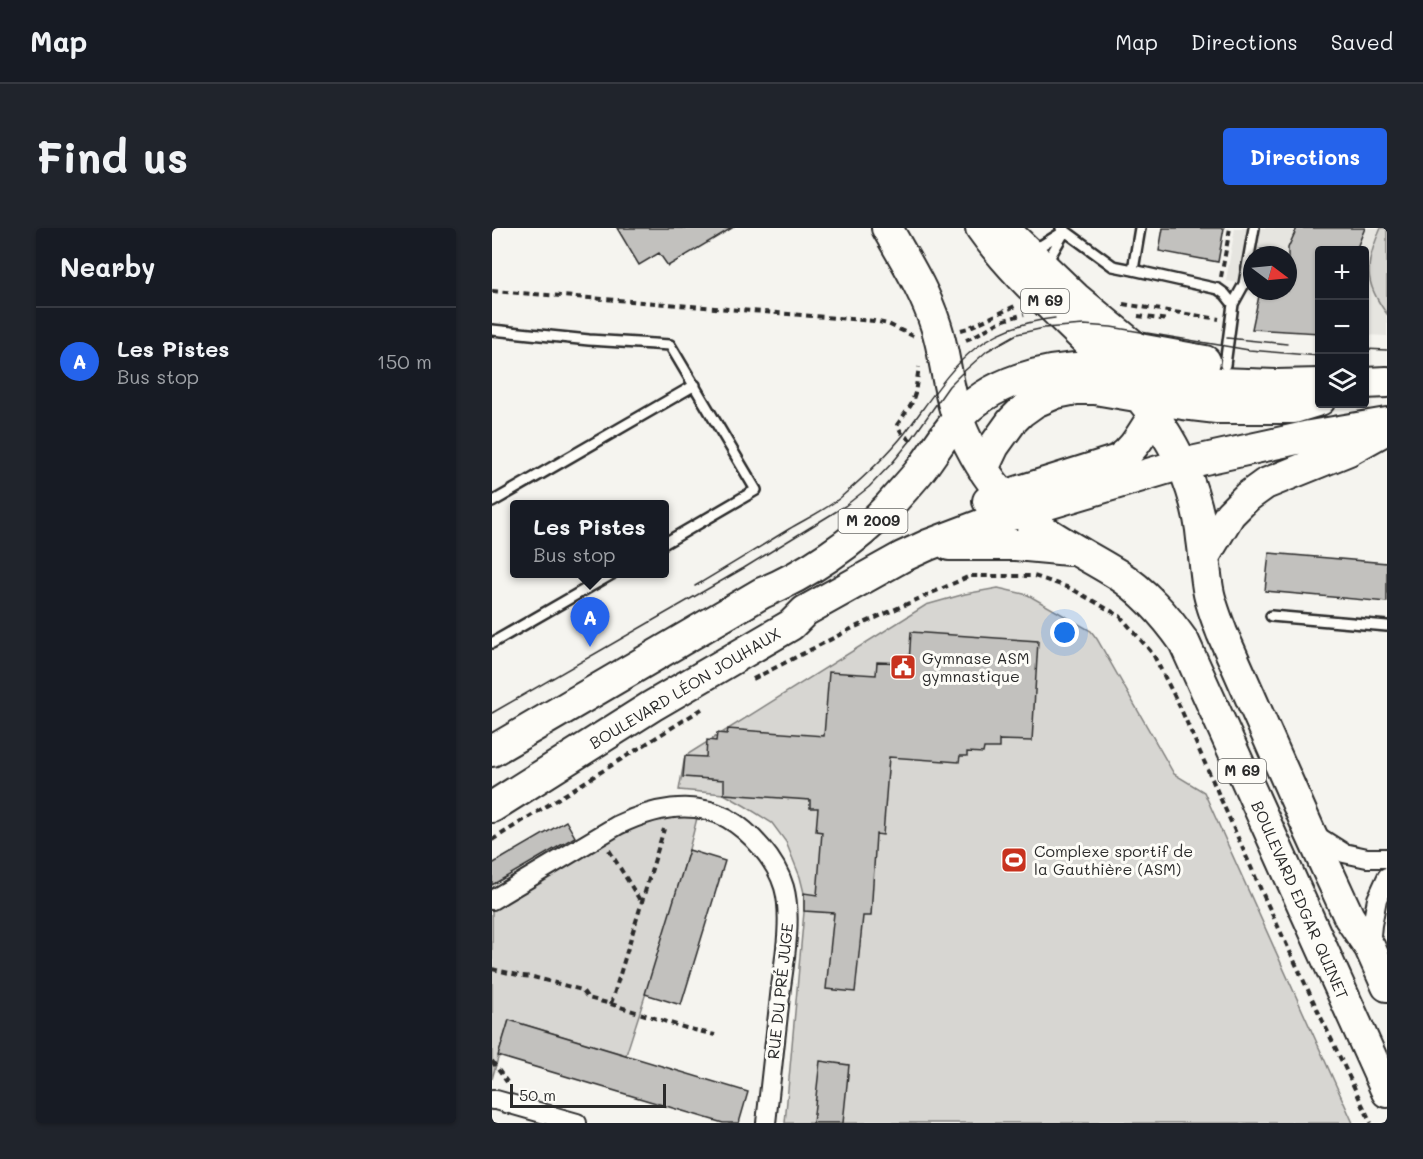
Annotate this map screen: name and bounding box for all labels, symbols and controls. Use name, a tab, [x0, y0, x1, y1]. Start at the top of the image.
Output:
text: Map	[30, 23, 87, 59]
text: Map	[1115, 28, 1158, 55]
text: Directions	[1191, 28, 1298, 55]
text: Saved	[1331, 28, 1393, 55]
button: Directions	[1223, 128, 1387, 185]
text: Find us	[36, 129, 188, 184]
north arrow	[1243, 246, 1297, 300]
map controls	[1315, 246, 1369, 408]
button: +	[1315, 246, 1369, 300]
text: Nearby	[60, 250, 155, 284]
road number: M 69	[1021, 289, 1069, 313]
button: −	[1315, 300, 1369, 354]
text: Les Pistes	[117, 334, 229, 363]
text: A	[73, 348, 86, 374]
text: 150 m	[377, 348, 432, 374]
button: layers	[1315, 354, 1369, 408]
text: Bus stop	[117, 363, 199, 389]
popup	[510, 500, 669, 578]
road number: M 2009	[838, 509, 908, 533]
text: Les Pistes	[533, 512, 646, 541]
text: Bus stop	[533, 541, 616, 567]
pin: A	[570, 598, 610, 647]
your location	[1050, 618, 1079, 647]
street label: BOULEVARD LÉON JOUHAUX	[585, 622, 784, 753]
place label: Gymnase ASM gymnastique	[922, 647, 1029, 686]
public building icon: Gymnase ASM gymnastique	[888, 652, 918, 682]
road number: M 69	[1218, 759, 1266, 783]
street label: BOULEVARD EDGAR QUINET	[1247, 797, 1354, 1002]
place label: Complexe sportif de la Gauthière (ASM)	[1034, 840, 1193, 879]
sports icon: Complexe sportif de la Gauthière (ASM)	[999, 845, 1029, 875]
street label: RUE DU PRÉ JUGE	[762, 922, 797, 1060]
scale bar	[510, 1081, 666, 1108]
text: 50 m	[519, 1084, 556, 1105]

